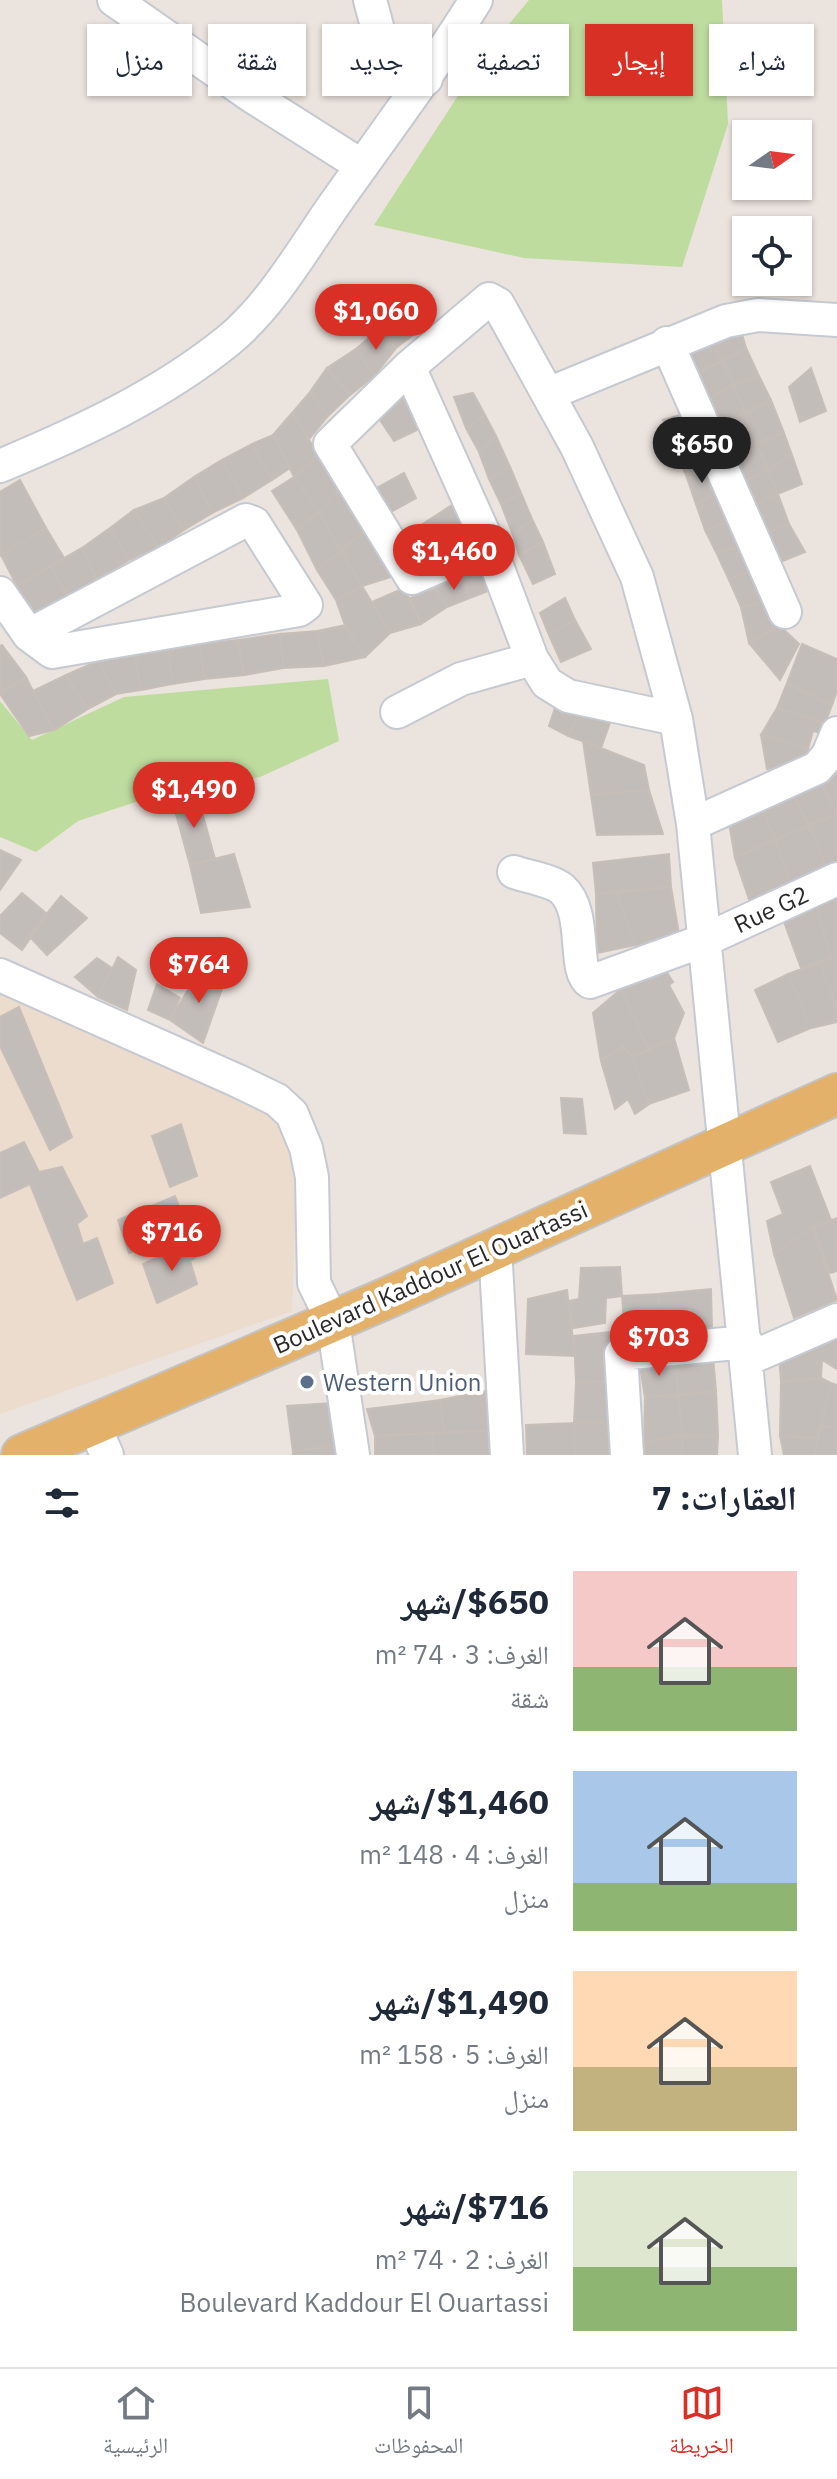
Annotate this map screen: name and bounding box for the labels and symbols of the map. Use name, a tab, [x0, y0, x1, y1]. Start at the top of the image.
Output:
north arrow	[732, 120, 812, 200]
pin: $1,060	[311, 284, 441, 352]
pin: $650	[655, 417, 749, 485]
pin: $1,460	[389, 524, 519, 592]
pin: $1,490	[129, 762, 259, 830]
street label: Rue G2	[728, 878, 814, 940]
pin: $764	[152, 937, 246, 1005]
street label: Boulevard Kaddour El Ouartassi	[268, 1193, 592, 1361]
pin: $716	[125, 1205, 219, 1273]
pin: $703	[612, 1310, 706, 1378]
place label: Western Union	[323, 1366, 481, 1398]
marker: Western Union	[298, 1373, 316, 1391]

